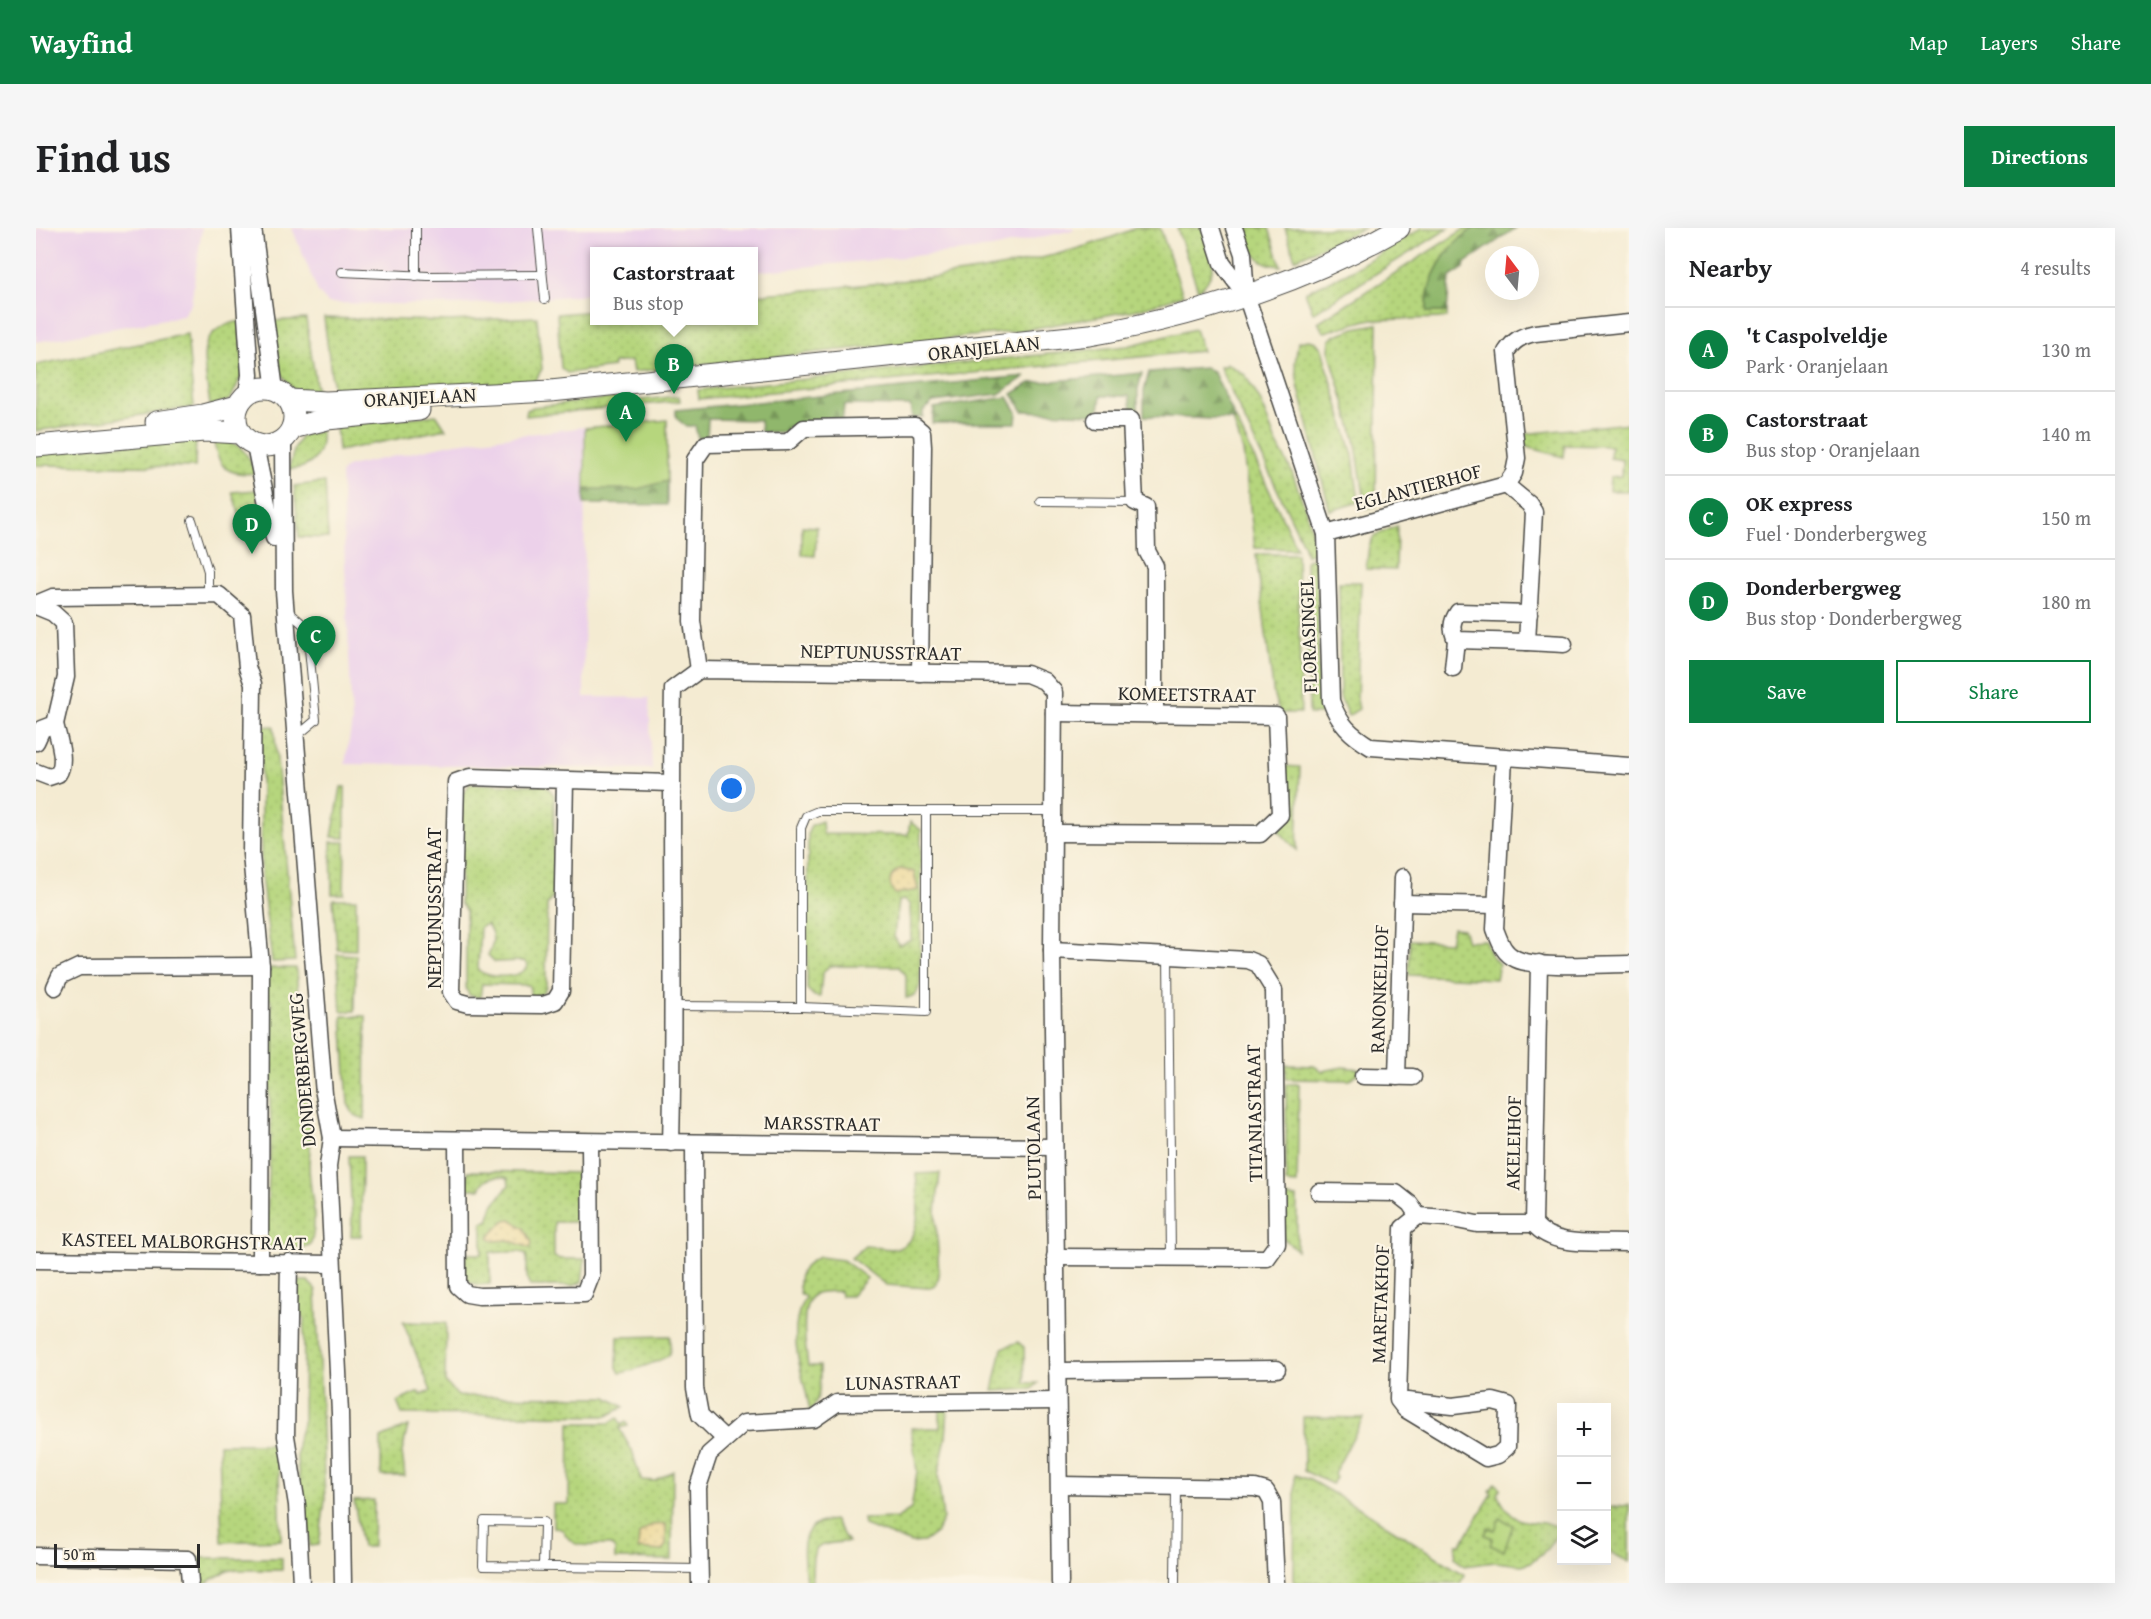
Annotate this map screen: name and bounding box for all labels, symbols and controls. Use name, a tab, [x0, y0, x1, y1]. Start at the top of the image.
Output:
text: Wayfind	[30, 22, 132, 63]
text: Map	[1909, 27, 1948, 58]
text: Layers	[1981, 27, 2038, 58]
text: Share	[2071, 27, 2121, 58]
text: Find us	[36, 126, 171, 187]
button: Directions	[1964, 126, 2115, 187]
north arrow	[1485, 246, 1539, 300]
popup	[590, 247, 758, 325]
text: Nearby	[1689, 248, 1772, 287]
text: 4 results	[2020, 253, 2091, 282]
text: Castorstraat	[613, 256, 735, 288]
text: Bus stop	[613, 288, 684, 317]
text: 't Caspolveldje	[1746, 319, 1888, 351]
street label: ORANJELAAN	[927, 327, 1041, 368]
text: A	[1702, 335, 1715, 364]
text: 130 m	[2041, 335, 2091, 364]
pin: B	[654, 344, 694, 394]
text: Park · Oranjelaan	[1746, 351, 1888, 380]
street label: ORANJELAAN	[363, 379, 477, 414]
pin: A	[606, 392, 646, 442]
text: Castorstraat	[1746, 403, 1868, 435]
text: B	[1702, 419, 1715, 448]
text: 140 m	[2041, 419, 2091, 448]
text: Bus stop · Oranjelaan	[1746, 435, 1920, 464]
street label: EGLANTIERHOF	[1351, 456, 1485, 517]
text: OK express	[1746, 487, 1853, 519]
text: C	[1703, 503, 1714, 532]
text: 150 m	[2041, 503, 2091, 532]
pin: D	[232, 504, 272, 554]
text: Fuel · Donderbergweg	[1746, 519, 1927, 548]
text: Donderbergweg	[1746, 571, 1901, 603]
street label: FLORASINGEL	[1291, 576, 1324, 693]
text: D	[1702, 587, 1715, 616]
text: 180 m	[2041, 587, 2091, 616]
text: Bus stop · Donderbergweg	[1746, 603, 1962, 632]
pin: C	[296, 616, 336, 666]
street label: NEPTUNUSSTRAAT	[800, 636, 962, 667]
button: Save	[1689, 660, 1884, 723]
button: Share	[1896, 660, 2091, 723]
street label: KOMEETSTRAAT	[1118, 678, 1256, 709]
your location	[717, 774, 746, 803]
street label: NEPTUNUSSTRAAT	[419, 827, 448, 989]
street label: RANONKELHOF	[1362, 924, 1395, 1054]
street label: DONDERBERGWEG	[280, 991, 323, 1148]
street label: TITANIASTRAAT	[1238, 1044, 1269, 1182]
street label: AKELEIHOF	[1497, 1095, 1528, 1191]
street label: PLUTOLAAN	[1017, 1096, 1048, 1200]
street label: MARSSTRAAT	[763, 1107, 881, 1138]
street label: KASTEEL MALBORGHSTRAAT	[61, 1224, 307, 1257]
street label: MARETAKHOF	[1363, 1244, 1396, 1364]
street label: LUNASTRAAT	[845, 1366, 961, 1397]
map controls	[1557, 1403, 1611, 1565]
button: +	[1557, 1403, 1611, 1457]
button: −	[1557, 1457, 1611, 1511]
button: layers	[1557, 1511, 1611, 1565]
scale bar	[54, 1541, 200, 1568]
text: 50 m	[63, 1542, 95, 1566]

